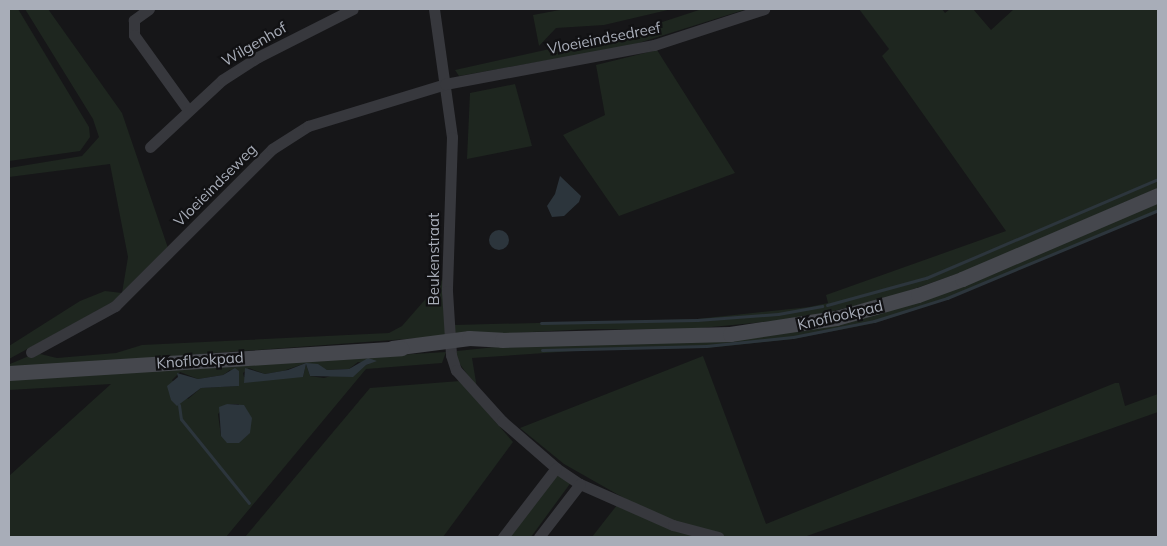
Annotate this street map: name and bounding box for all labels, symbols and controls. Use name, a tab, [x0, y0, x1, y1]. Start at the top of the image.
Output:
street label: Wilgenhof	[218, 18, 290, 70]
street label: Vloeieindsedreef	[546, 18, 662, 58]
street label: Vloeieindseweg	[170, 140, 260, 230]
street label: Beukenstraat	[425, 213, 443, 305]
street label: Knoflookpad	[795, 296, 885, 334]
street label: Knoflookpad	[156, 348, 244, 372]

